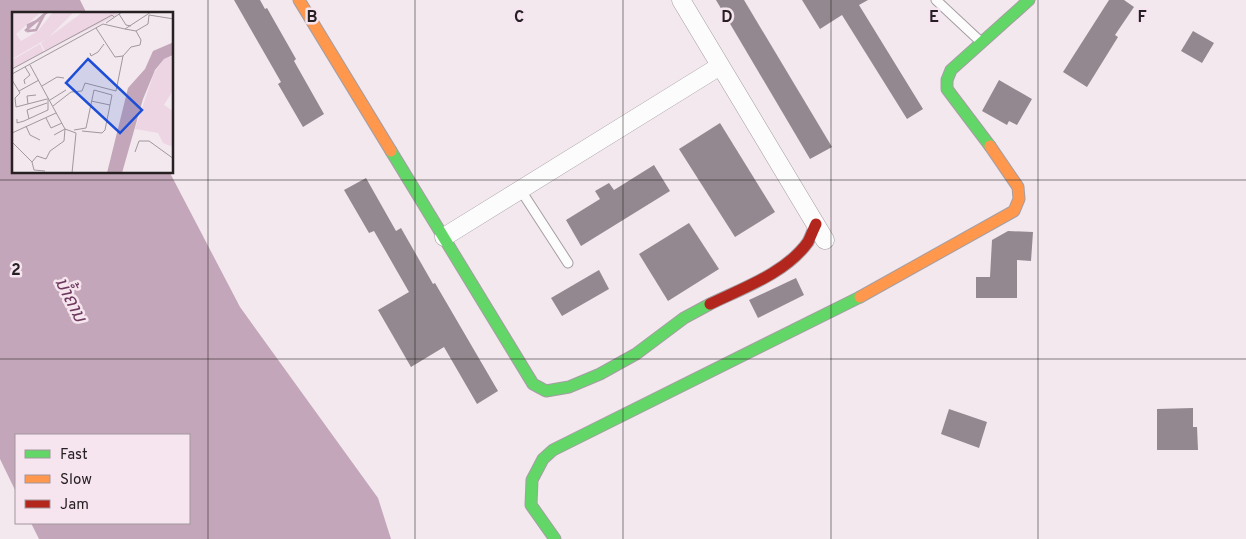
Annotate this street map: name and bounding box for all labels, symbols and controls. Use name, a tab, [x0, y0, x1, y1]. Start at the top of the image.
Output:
text: B	[306, 8, 318, 28]
text: C	[514, 8, 524, 28]
text: D	[721, 8, 733, 28]
text: E	[929, 8, 939, 28]
text: F	[1137, 8, 1147, 28]
inset map	[12, 12, 174, 174]
text: 2	[11, 261, 21, 281]
water label: ນ້ຳຄານ	[49, 272, 96, 328]
legend	[15, 434, 190, 524]
text: Fast	[60, 446, 88, 465]
text: Slow	[60, 471, 92, 490]
text: Jam	[60, 496, 89, 515]

